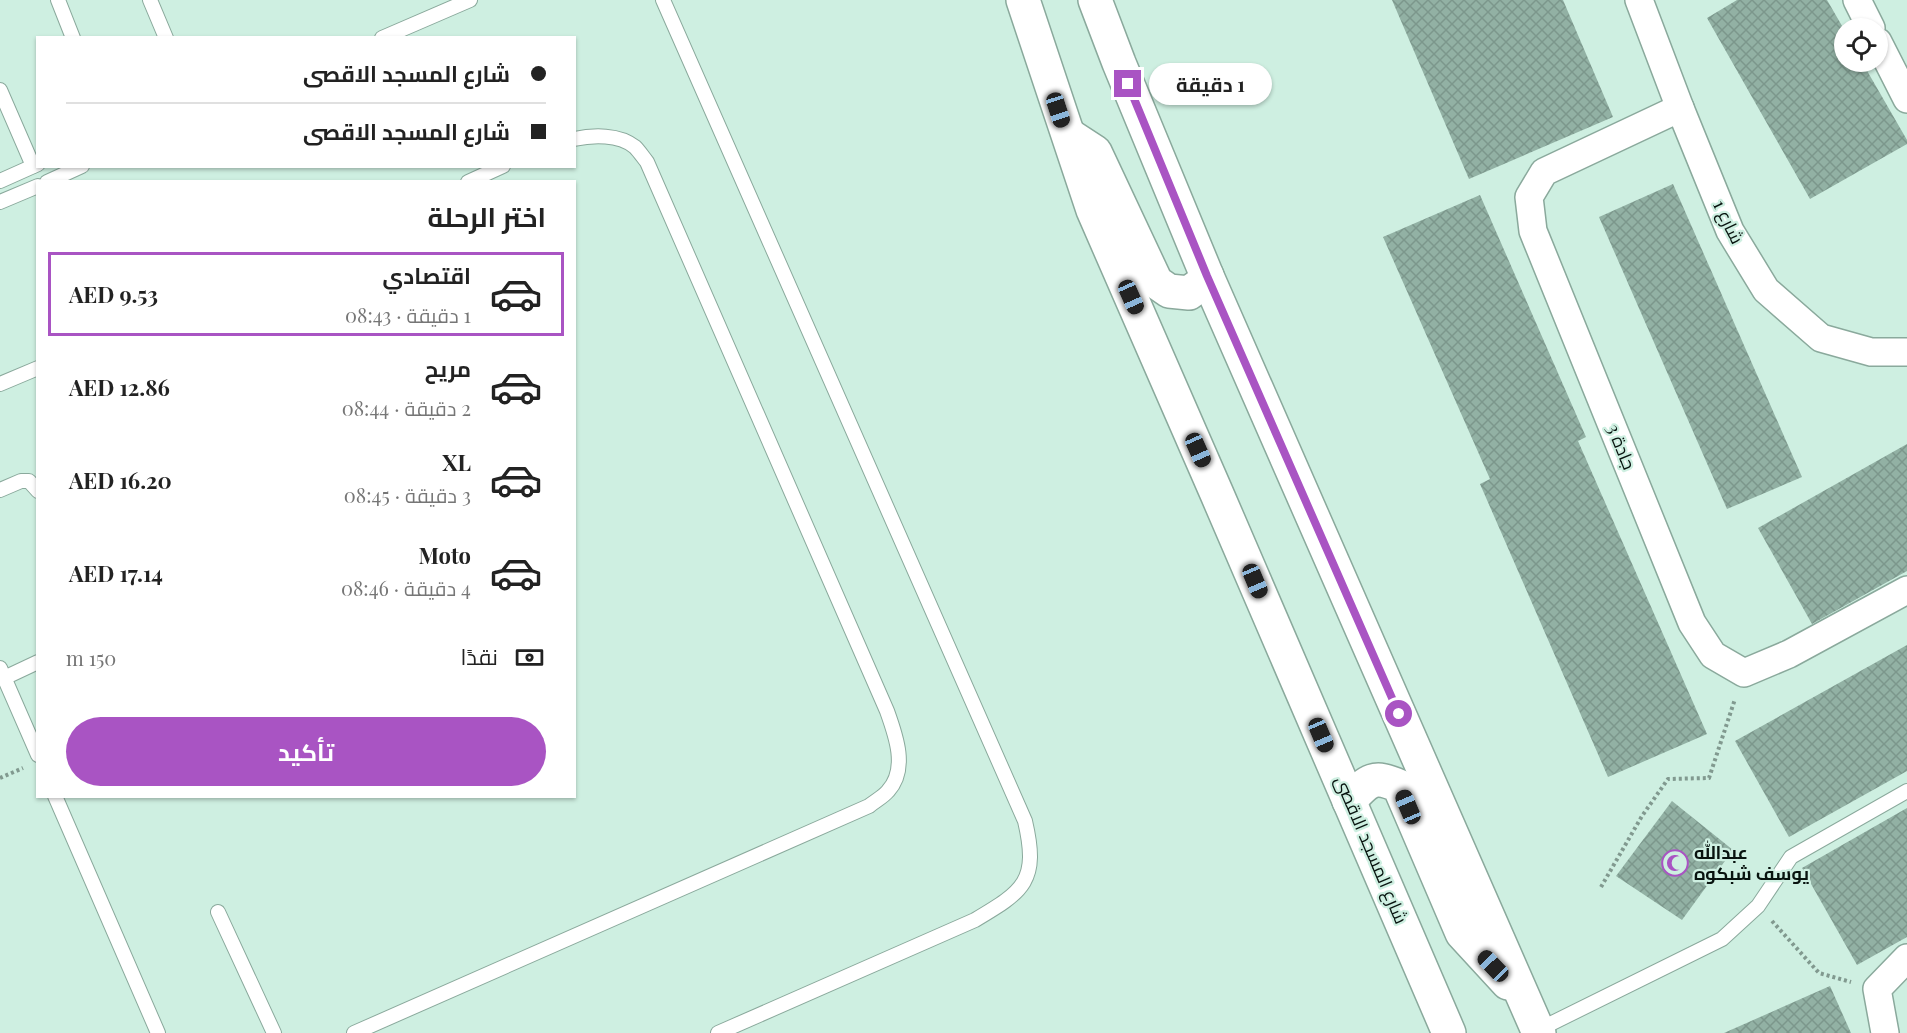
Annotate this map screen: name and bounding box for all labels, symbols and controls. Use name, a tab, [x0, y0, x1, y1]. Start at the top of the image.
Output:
map controls	[1834, 18, 1888, 72]
button: locate	[1834, 18, 1888, 72]
text: شارع المسجد الاقصى	[303, 58, 510, 88]
callout: 1 دقيقة	[1149, 63, 1272, 105]
route end	[1114, 70, 1141, 97]
text: 1 دقيقة	[1176, 70, 1245, 97]
car	[1044, 90, 1072, 130]
text: شارع المسجد الاقصى	[303, 116, 510, 146]
street label: شارع 1	[1707, 196, 1750, 248]
text: اختر الرحلة	[427, 198, 546, 234]
text: اقتصادي	[382, 260, 471, 290]
icon: car	[489, 267, 543, 321]
car	[1115, 277, 1147, 317]
text: AED 9.53	[69, 279, 158, 309]
text: 1 دقيقة · 08:43	[345, 301, 471, 328]
text: مريح	[425, 353, 471, 383]
icon: car	[489, 360, 543, 414]
text: AED 12.86	[69, 372, 170, 402]
text: 2 دقيقة · 08:44	[342, 394, 471, 421]
street label: جادة 3	[1602, 420, 1642, 473]
car	[1182, 430, 1214, 470]
text: XL	[442, 447, 471, 477]
icon: car	[489, 453, 543, 507]
text: AED 16.20	[69, 465, 172, 495]
text: 3 دقيقة · 08:45	[344, 481, 471, 508]
text: Moto	[419, 540, 471, 570]
icon: car	[489, 546, 543, 600]
text: AED 17.14	[69, 558, 163, 588]
car	[1240, 561, 1270, 601]
text: 4 دقيقة · 08:46	[341, 574, 471, 601]
text: نقدًا	[460, 641, 498, 671]
icon: cash	[513, 641, 546, 674]
text: 150 m	[66, 644, 116, 671]
route start	[1385, 700, 1412, 727]
car	[1306, 715, 1336, 755]
button: تأكيد	[66, 717, 546, 786]
street label: شارع المسجد الاقصى	[1329, 772, 1414, 928]
car	[1393, 787, 1423, 827]
place label: عبدالله يوسف شبكوه	[1694, 840, 1810, 885]
mosque icon: عبدالله يوسف شبكوه	[1660, 848, 1690, 878]
car	[1474, 947, 1512, 985]

